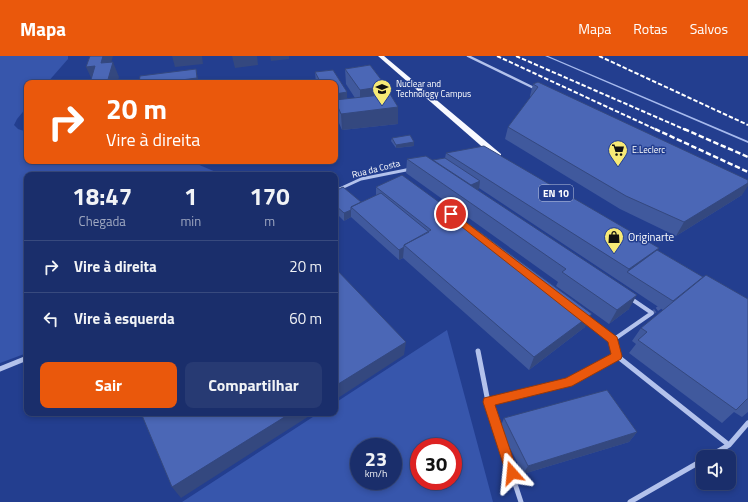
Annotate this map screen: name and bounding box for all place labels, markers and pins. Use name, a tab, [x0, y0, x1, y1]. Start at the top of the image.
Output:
place label: Nuclear and Technology Campus	[396, 77, 471, 100]
school or university icon: Nuclear and Technology Campus	[371, 78, 393, 106]
supermarket icon: E.Leclerc	[607, 139, 629, 167]
place label: E.Leclerc	[632, 143, 665, 156]
pin	[434, 197, 468, 231]
shop icon: Originarte	[603, 226, 625, 254]
place label: Originarte	[628, 229, 675, 245]

